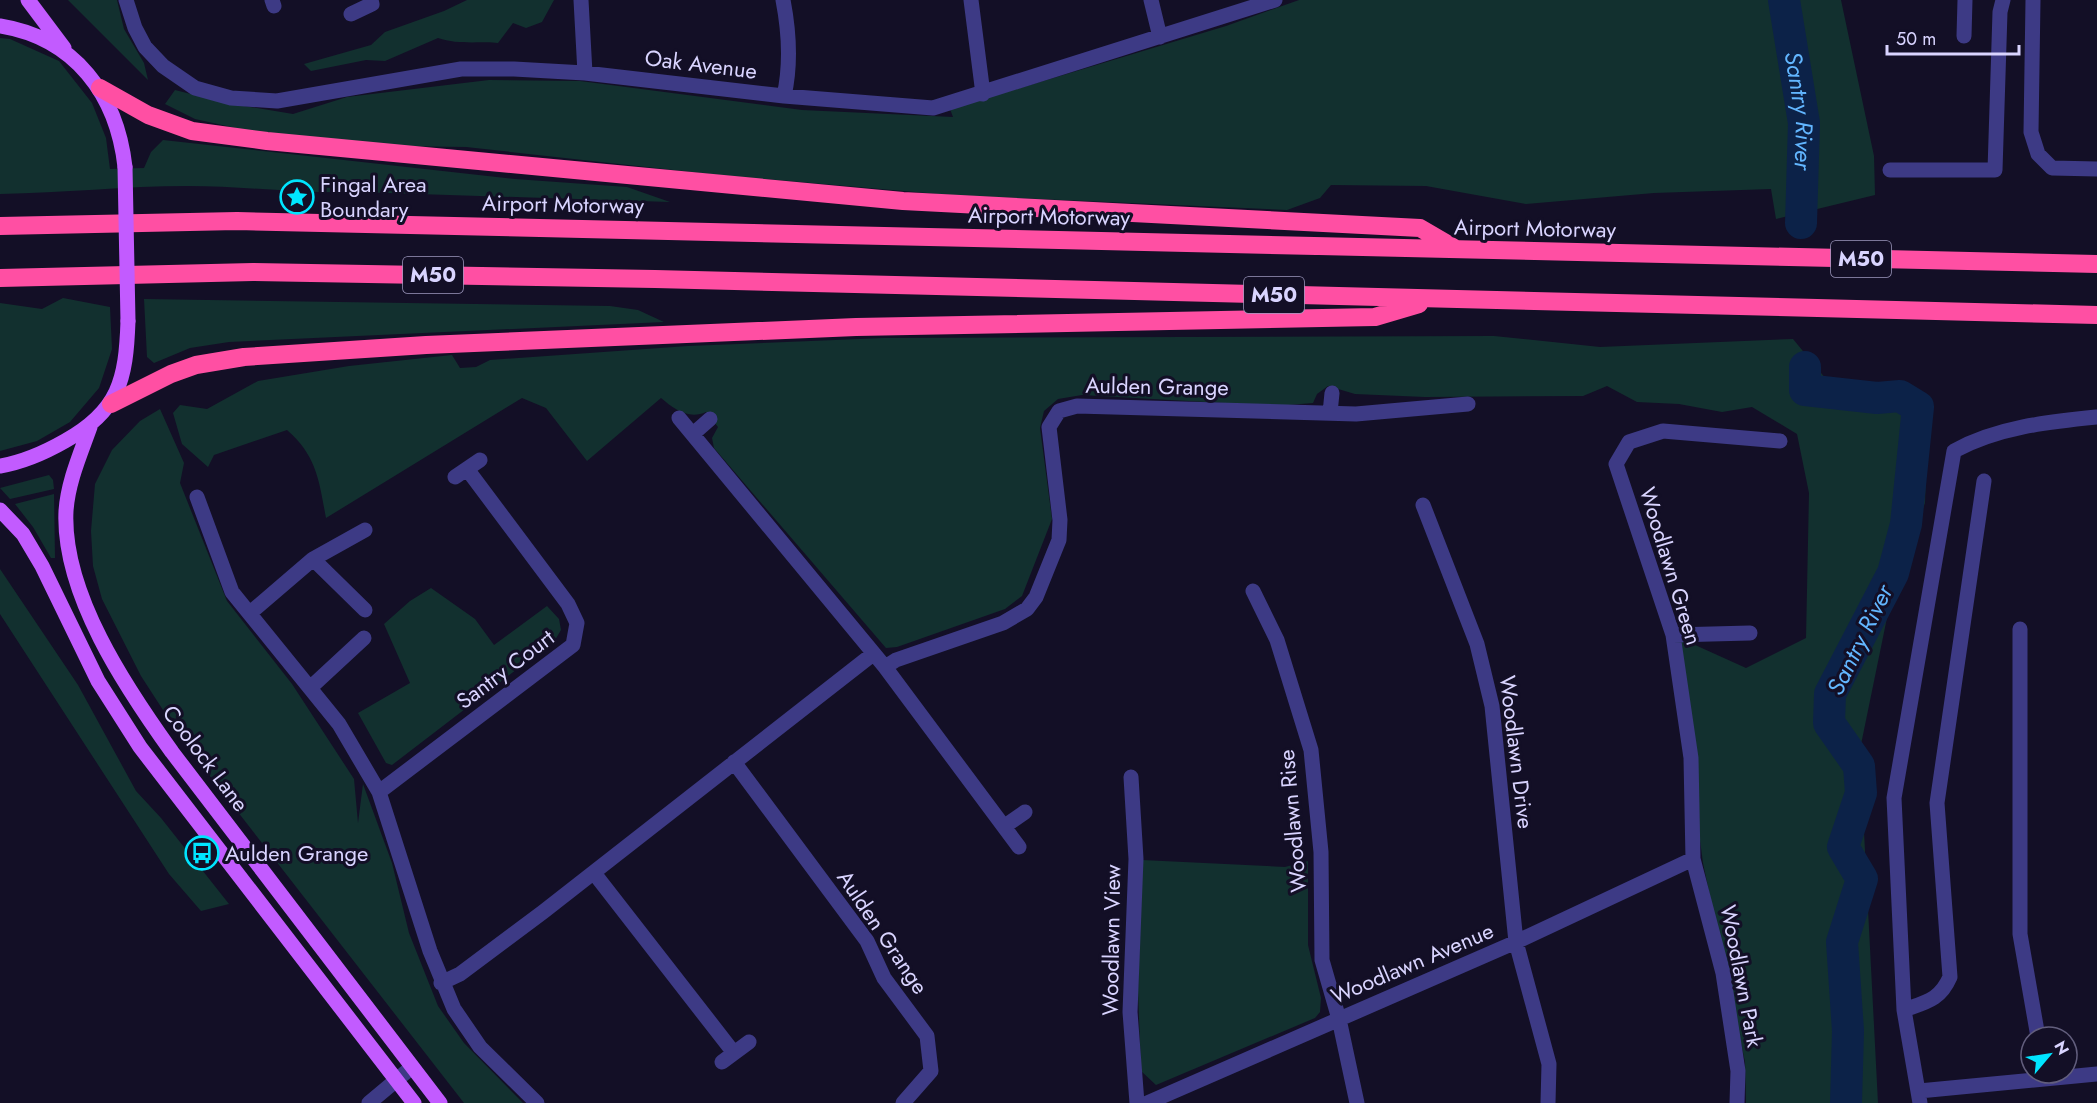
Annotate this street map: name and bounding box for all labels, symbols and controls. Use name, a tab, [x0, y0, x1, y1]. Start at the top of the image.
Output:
scale bar	[1887, 18, 2019, 56]
text: 50 m	[1896, 26, 1936, 52]
street label: Oak Avenue	[643, 41, 759, 87]
water label: Santry River	[1776, 49, 1822, 172]
place label: Fingal Area Boundary	[320, 168, 427, 225]
place icon: Fingal Area Boundary	[279, 179, 315, 215]
street label: Airport Motorway	[482, 187, 645, 221]
street label: Airport Motorway	[968, 199, 1131, 233]
street label: Airport Motorway	[1454, 211, 1617, 245]
road number: M50	[1831, 241, 1891, 277]
road number: M50	[403, 257, 463, 293]
road number: M50	[1244, 277, 1304, 313]
street label: Aulden Grange	[1085, 369, 1229, 403]
street label: Woodlawn Green	[1632, 483, 1710, 649]
water label: Santry River	[1818, 577, 1902, 701]
street label: Santry Court	[449, 621, 561, 717]
street label: Woodlawn Drive	[1492, 674, 1542, 830]
street label: Coolock Lane	[155, 698, 257, 818]
street label: Woodlawn Rise	[1270, 748, 1314, 894]
bus stop icon: Aulden Grange	[184, 835, 220, 871]
place label: Aulden Grange	[225, 837, 368, 869]
street label: Aulden Grange	[830, 864, 936, 1000]
street label: Woodlawn View	[1094, 864, 1128, 1016]
street label: Woodlawn Park	[1713, 902, 1772, 1050]
street label: Woodlawn Avenue	[1326, 914, 1498, 1012]
north arrow	[2019, 1025, 2079, 1085]
text: N	[2049, 1037, 2075, 1059]

